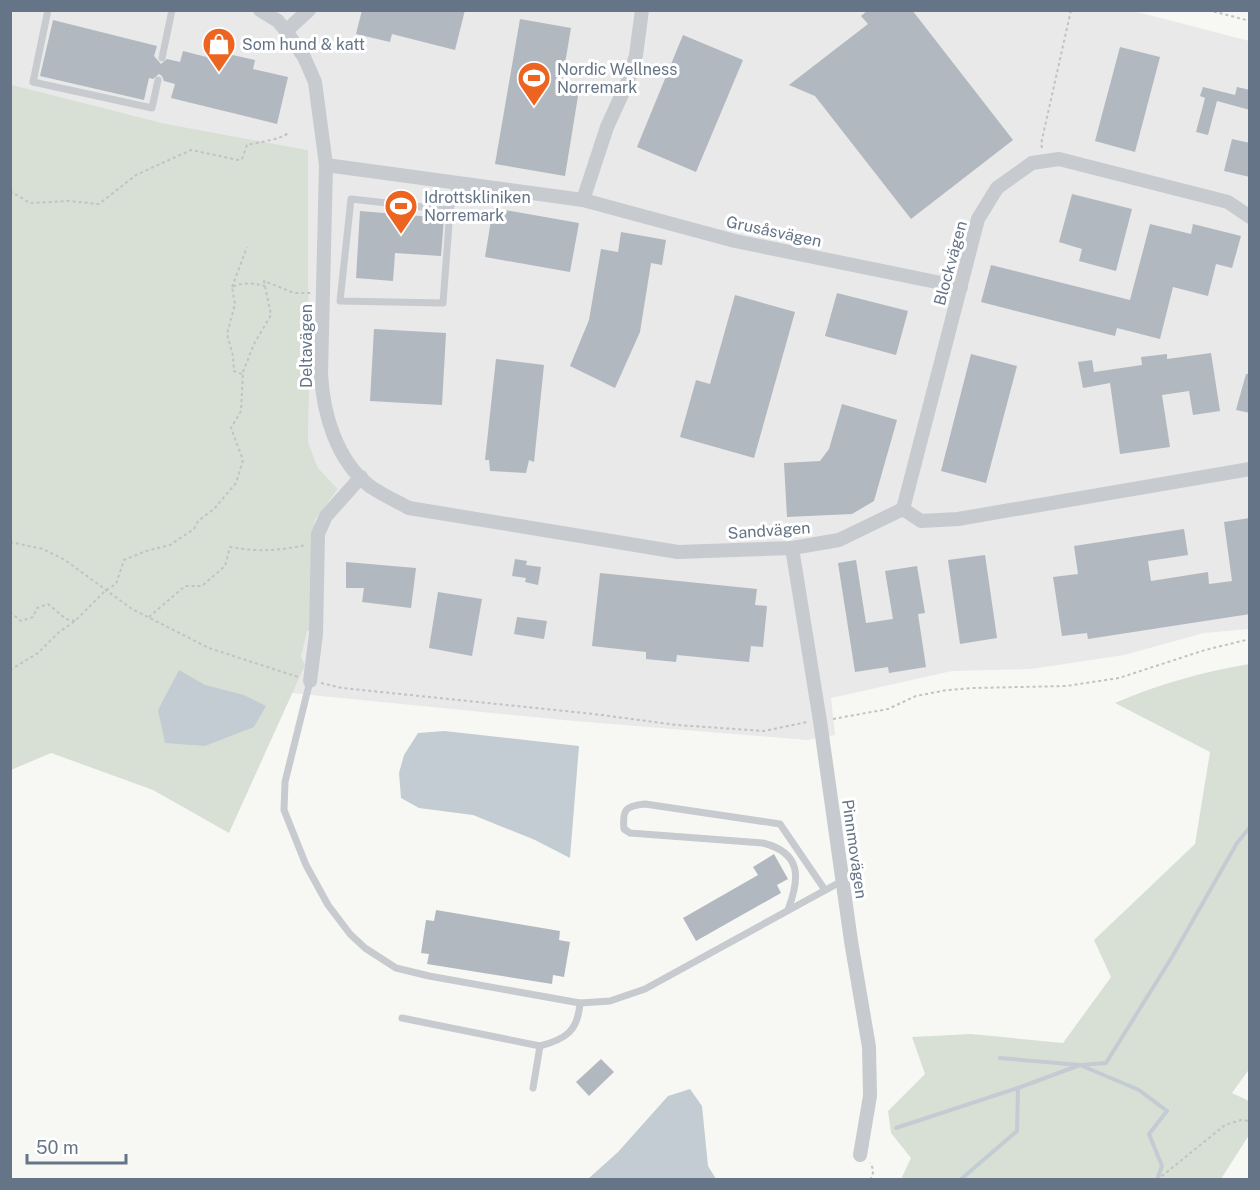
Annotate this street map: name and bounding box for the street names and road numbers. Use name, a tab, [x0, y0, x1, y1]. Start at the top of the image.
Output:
street label: Grusåsvägen	[725, 212, 823, 251]
street label: Blockvägen	[930, 219, 971, 307]
street label: Deltavägen	[297, 304, 316, 388]
street label: Sandvägen	[727, 518, 811, 543]
street label: Pinnmovägen	[838, 798, 871, 900]

